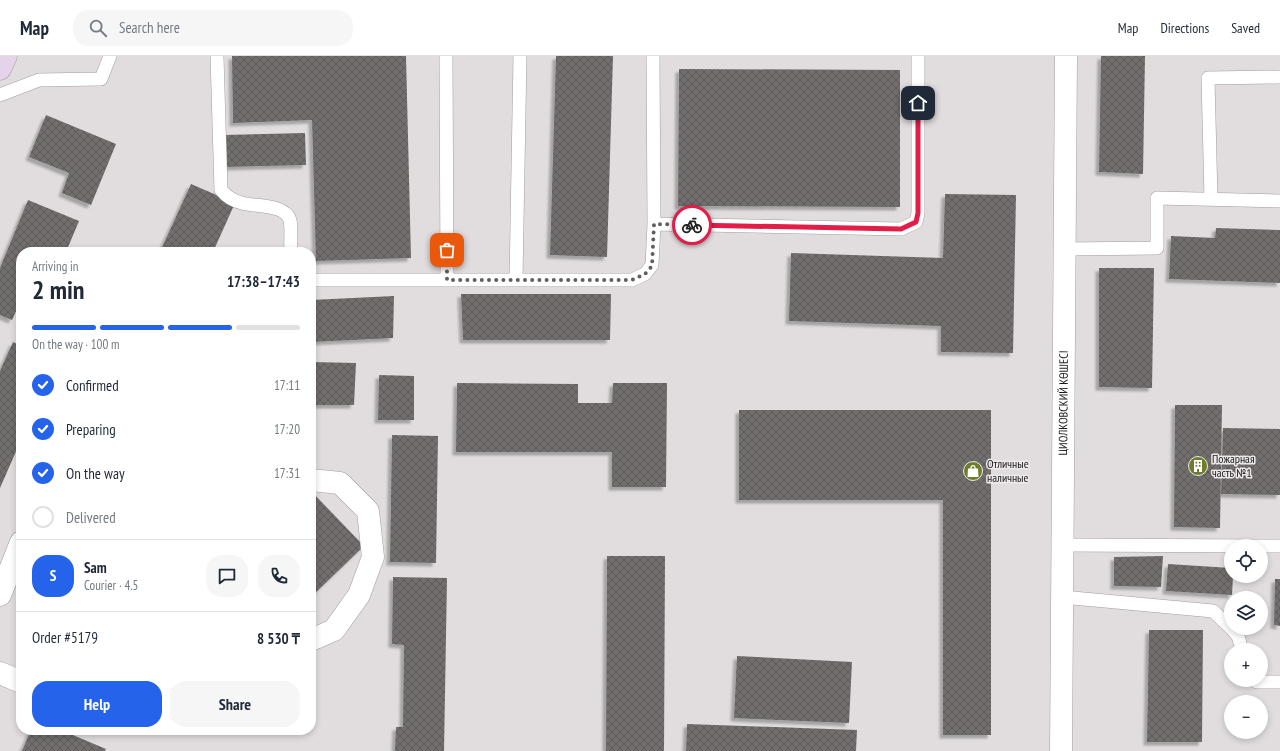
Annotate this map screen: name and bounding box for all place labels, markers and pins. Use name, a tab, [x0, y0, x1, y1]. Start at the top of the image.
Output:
pin	[901, 86, 935, 120]
pin	[430, 233, 464, 267]
place label: Пожарная часть №1	[1212, 451, 1255, 480]
building icon: Пожарная часть №1	[1187, 455, 1209, 477]
place label: Отличные наличные	[987, 456, 1029, 485]
shop icon: Отличные наличные	[962, 460, 984, 482]

